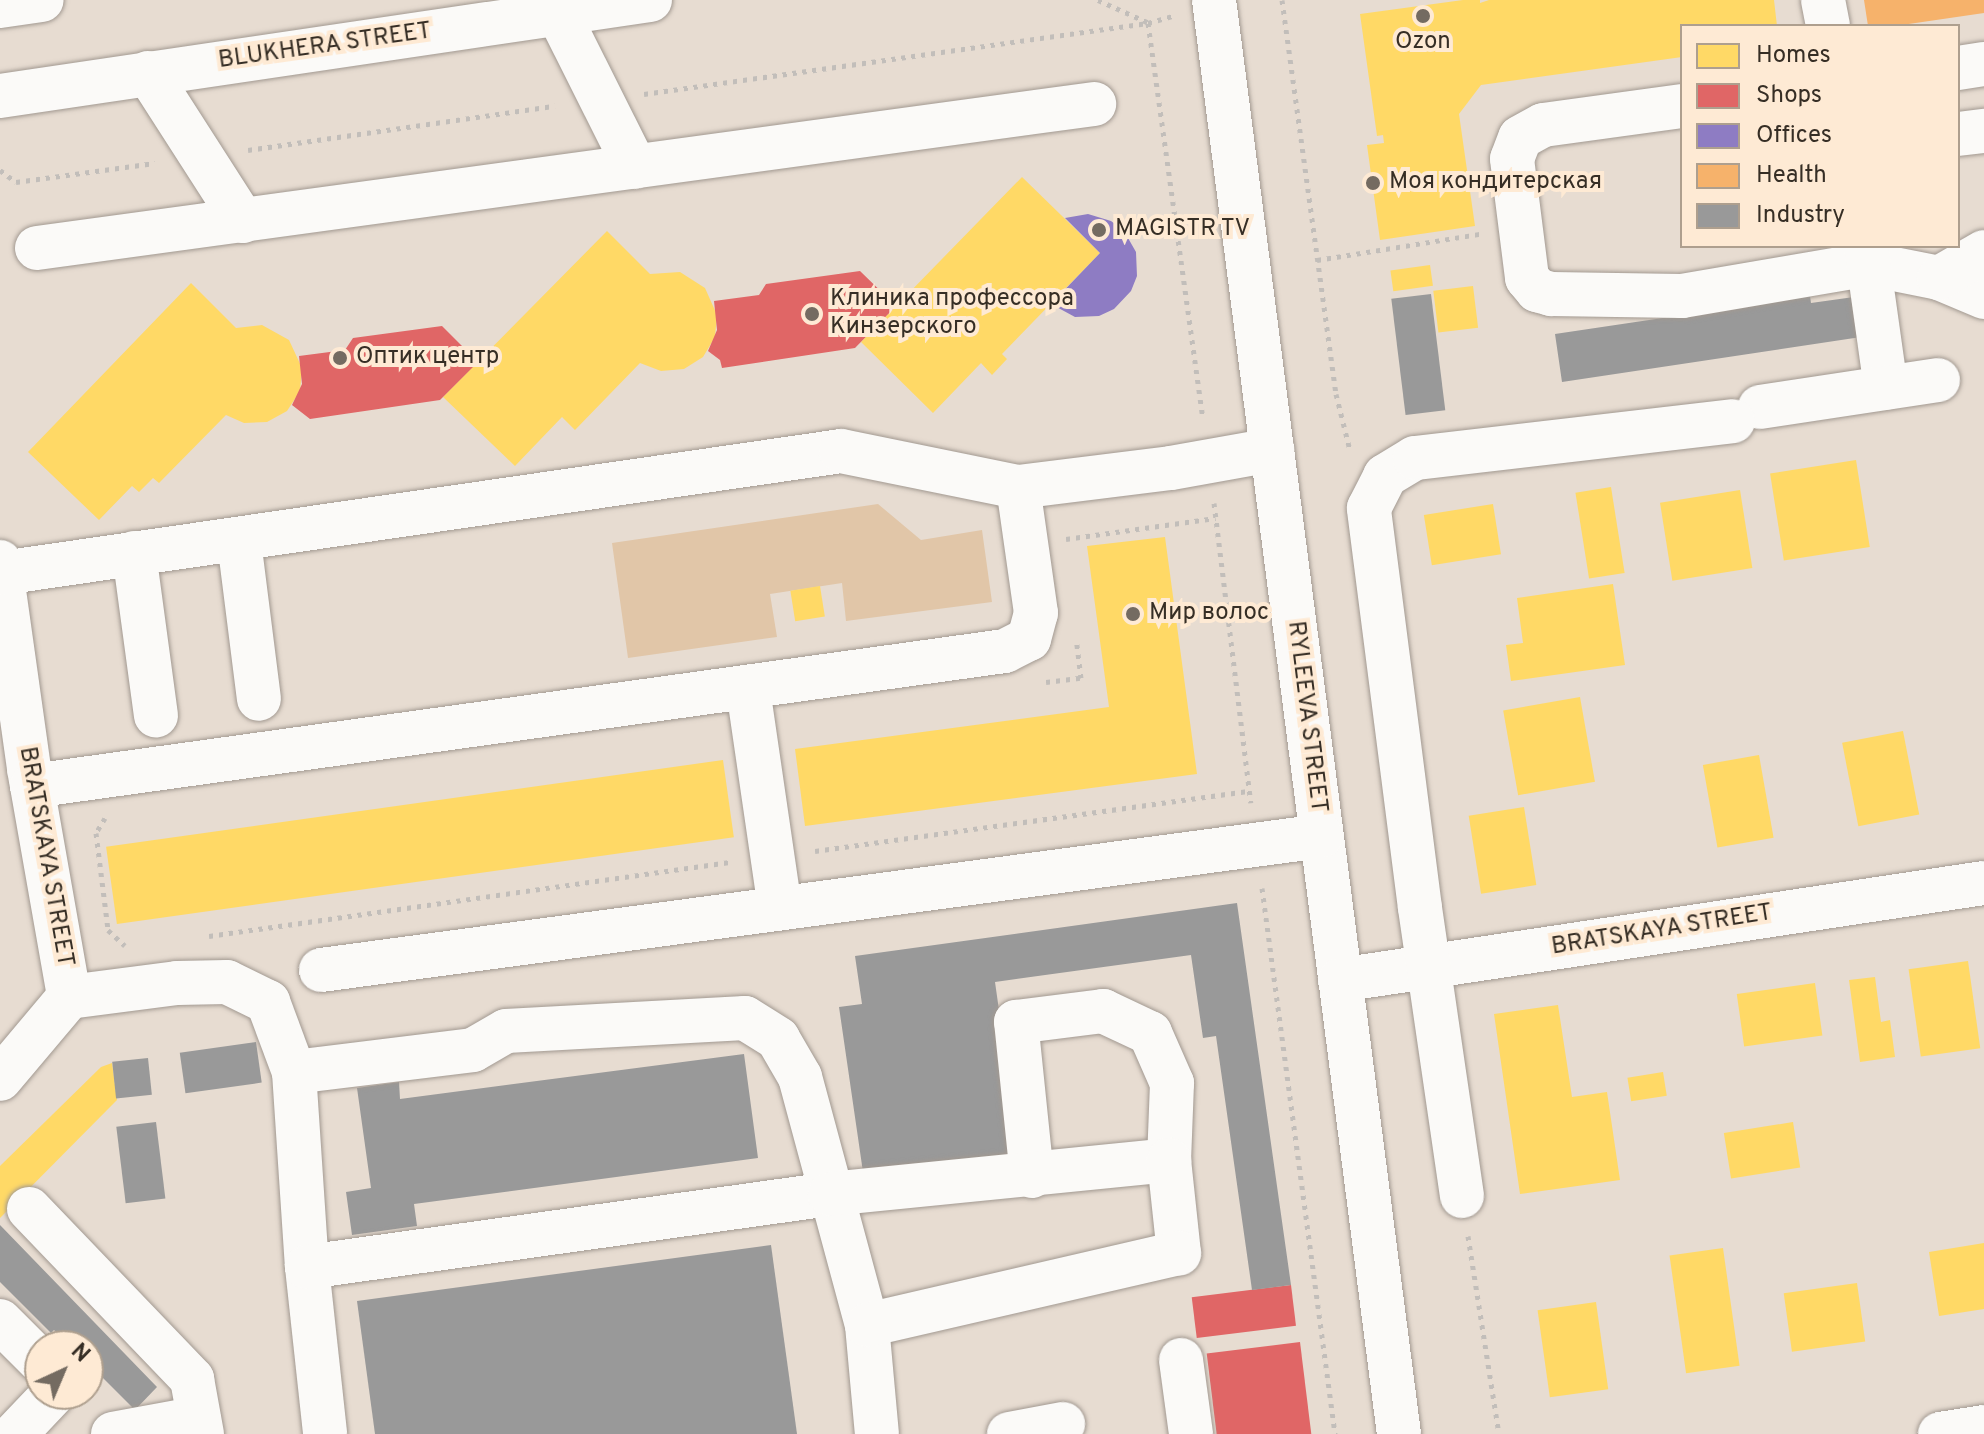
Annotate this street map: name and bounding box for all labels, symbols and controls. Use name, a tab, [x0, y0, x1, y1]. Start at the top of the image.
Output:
marker: Ozon	[1414, 7, 1432, 25]
street label: BLUKHERA STREET	[216, 18, 434, 76]
legend	[1680, 24, 1960, 248]
place label: Ozon	[1395, 29, 1451, 57]
text: Homes	[1756, 41, 1831, 71]
text: Shops	[1756, 81, 1822, 111]
text: Offices	[1756, 121, 1832, 151]
text: Health	[1756, 161, 1827, 191]
place label: Моя кондитерская	[1389, 169, 1602, 197]
marker: Моя кондитерская	[1364, 174, 1382, 192]
text: Industry	[1756, 201, 1845, 231]
place label: MAGISTR TV	[1115, 216, 1251, 244]
marker: MAGISTR TV	[1090, 221, 1108, 239]
place label: Клиника профессора Кинзерского	[830, 286, 1074, 342]
marker: Клиника профессора Кинзерского	[801, 303, 823, 325]
place label: Оптик центр	[356, 344, 499, 372]
marker: Оптик центр	[331, 349, 349, 367]
place label: Мир волос	[1149, 600, 1269, 628]
marker: Мир волос	[1124, 605, 1142, 623]
street label: RYLEEVA STREET	[1280, 619, 1332, 815]
street label: BRATSKAYA STREET	[11, 744, 79, 970]
street label: BRATSKAYA STREET	[1549, 899, 1775, 963]
north arrow	[24, 1330, 104, 1410]
text: N	[65, 1339, 95, 1369]

